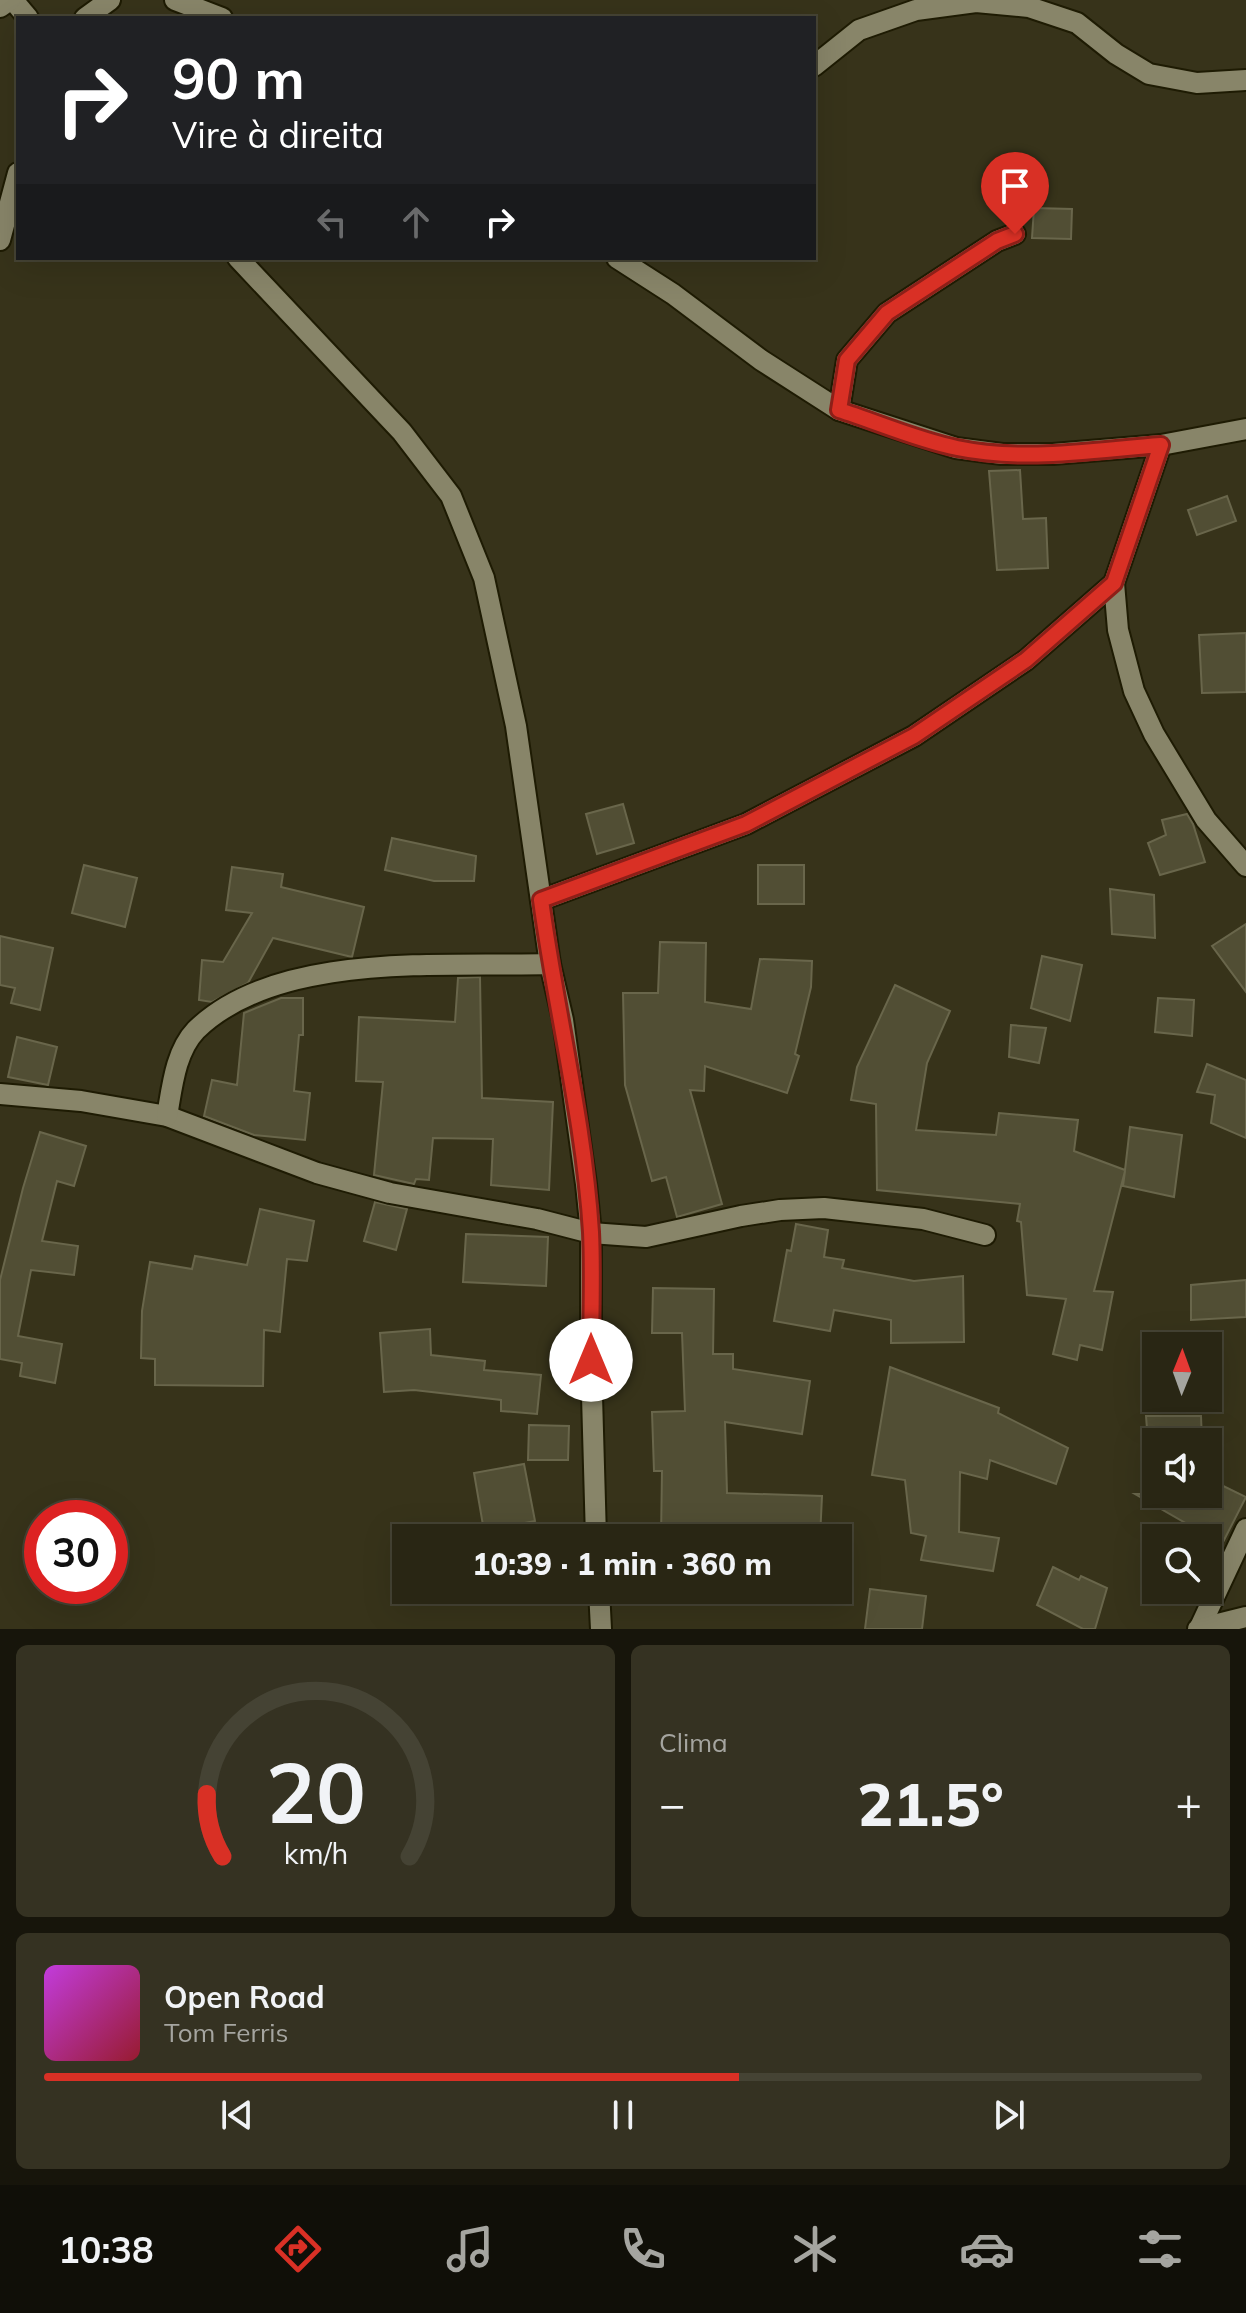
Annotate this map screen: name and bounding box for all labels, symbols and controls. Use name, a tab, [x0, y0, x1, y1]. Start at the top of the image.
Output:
text: 90 m	[172, 43, 305, 113]
icon: right	[40, 48, 144, 152]
text: Vire à direita	[172, 112, 384, 157]
pin	[981, 152, 1049, 234]
icon: arrive	[993, 164, 1037, 208]
icon: left	[310, 200, 354, 244]
icon: ahead	[394, 200, 438, 244]
icon: right	[478, 200, 522, 244]
position arrow	[549, 1318, 633, 1402]
north arrow	[1142, 1332, 1222, 1412]
map controls	[1142, 1332, 1222, 1604]
button: sound	[1142, 1428, 1222, 1508]
speed limit sign: 30	[24, 1500, 128, 1604]
button: search	[1142, 1524, 1222, 1604]
text: 10:39 · 1 min · 360 m	[472, 1545, 772, 1583]
text: Clima	[659, 1726, 728, 1759]
text: 20	[266, 1739, 365, 1844]
text: 21.5°	[857, 1766, 1004, 1841]
text: −	[659, 1776, 685, 1831]
text: +	[1176, 1776, 1202, 1831]
text: km/h	[283, 1835, 348, 1871]
text: Open Road	[164, 1978, 325, 2016]
text: Tom Ferris	[164, 2016, 288, 2049]
icon: previous	[215, 2093, 259, 2137]
icon: pause	[601, 2093, 645, 2137]
icon: next	[987, 2093, 1031, 2137]
icon: directions	[270, 2221, 326, 2277]
icon: music	[442, 2221, 498, 2277]
icon: phone	[615, 2221, 671, 2277]
icon: climate	[787, 2221, 843, 2277]
icon: car	[959, 2221, 1015, 2277]
icon: filters	[1132, 2221, 1188, 2277]
text: 10:38	[58, 2227, 154, 2272]

